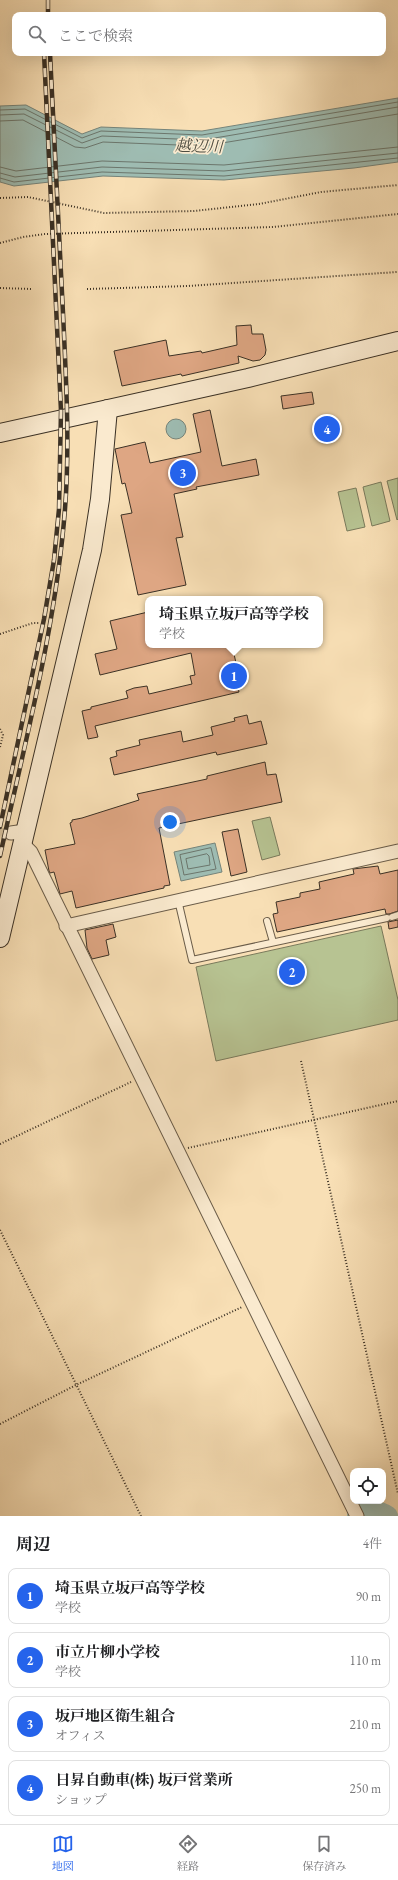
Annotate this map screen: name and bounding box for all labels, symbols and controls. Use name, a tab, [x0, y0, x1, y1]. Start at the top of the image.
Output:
search box	[12, 12, 386, 56]
icon: search	[26, 23, 48, 45]
text: ここで検索	[58, 26, 133, 45]
water label: 越辺川	[175, 135, 225, 157]
pin: 4	[314, 414, 340, 444]
pin: 3	[170, 458, 196, 488]
popup	[145, 596, 323, 648]
text: 埼玉県立坂戸高等学校	[159, 604, 309, 623]
text: 学校	[159, 625, 185, 642]
pin: 1	[221, 661, 247, 691]
your location	[160, 812, 180, 832]
pin: 2	[279, 957, 305, 987]
map controls	[350, 1468, 386, 1504]
button: locate	[350, 1468, 386, 1504]
text: 周辺	[16, 1533, 50, 1555]
text: 4件	[363, 1535, 382, 1552]
text: 埼玉県立坂戸高等学校	[55, 1578, 205, 1597]
text: 1	[27, 1588, 33, 1605]
text: 90 m	[356, 1588, 381, 1605]
text: 学校	[55, 1599, 81, 1616]
text: 市立片柳小学校	[55, 1642, 160, 1661]
text: 2	[27, 1652, 33, 1669]
text: 110 m	[350, 1652, 381, 1669]
text: 学校	[55, 1663, 81, 1680]
text: 坂戸地区衛生組合	[55, 1706, 175, 1725]
text: 3	[27, 1716, 33, 1733]
text: 210 m	[350, 1716, 381, 1733]
text: オフィス	[55, 1727, 106, 1744]
text: 日昇自動車(株) 坂戸営業所	[55, 1770, 233, 1789]
text: 4	[27, 1780, 33, 1797]
text: 250 m	[350, 1780, 381, 1797]
text: ショップ	[55, 1791, 107, 1808]
tab: 地図	[52, 1833, 74, 1873]
tab: 経路	[177, 1833, 199, 1873]
tab: 保存済み	[302, 1833, 346, 1873]

